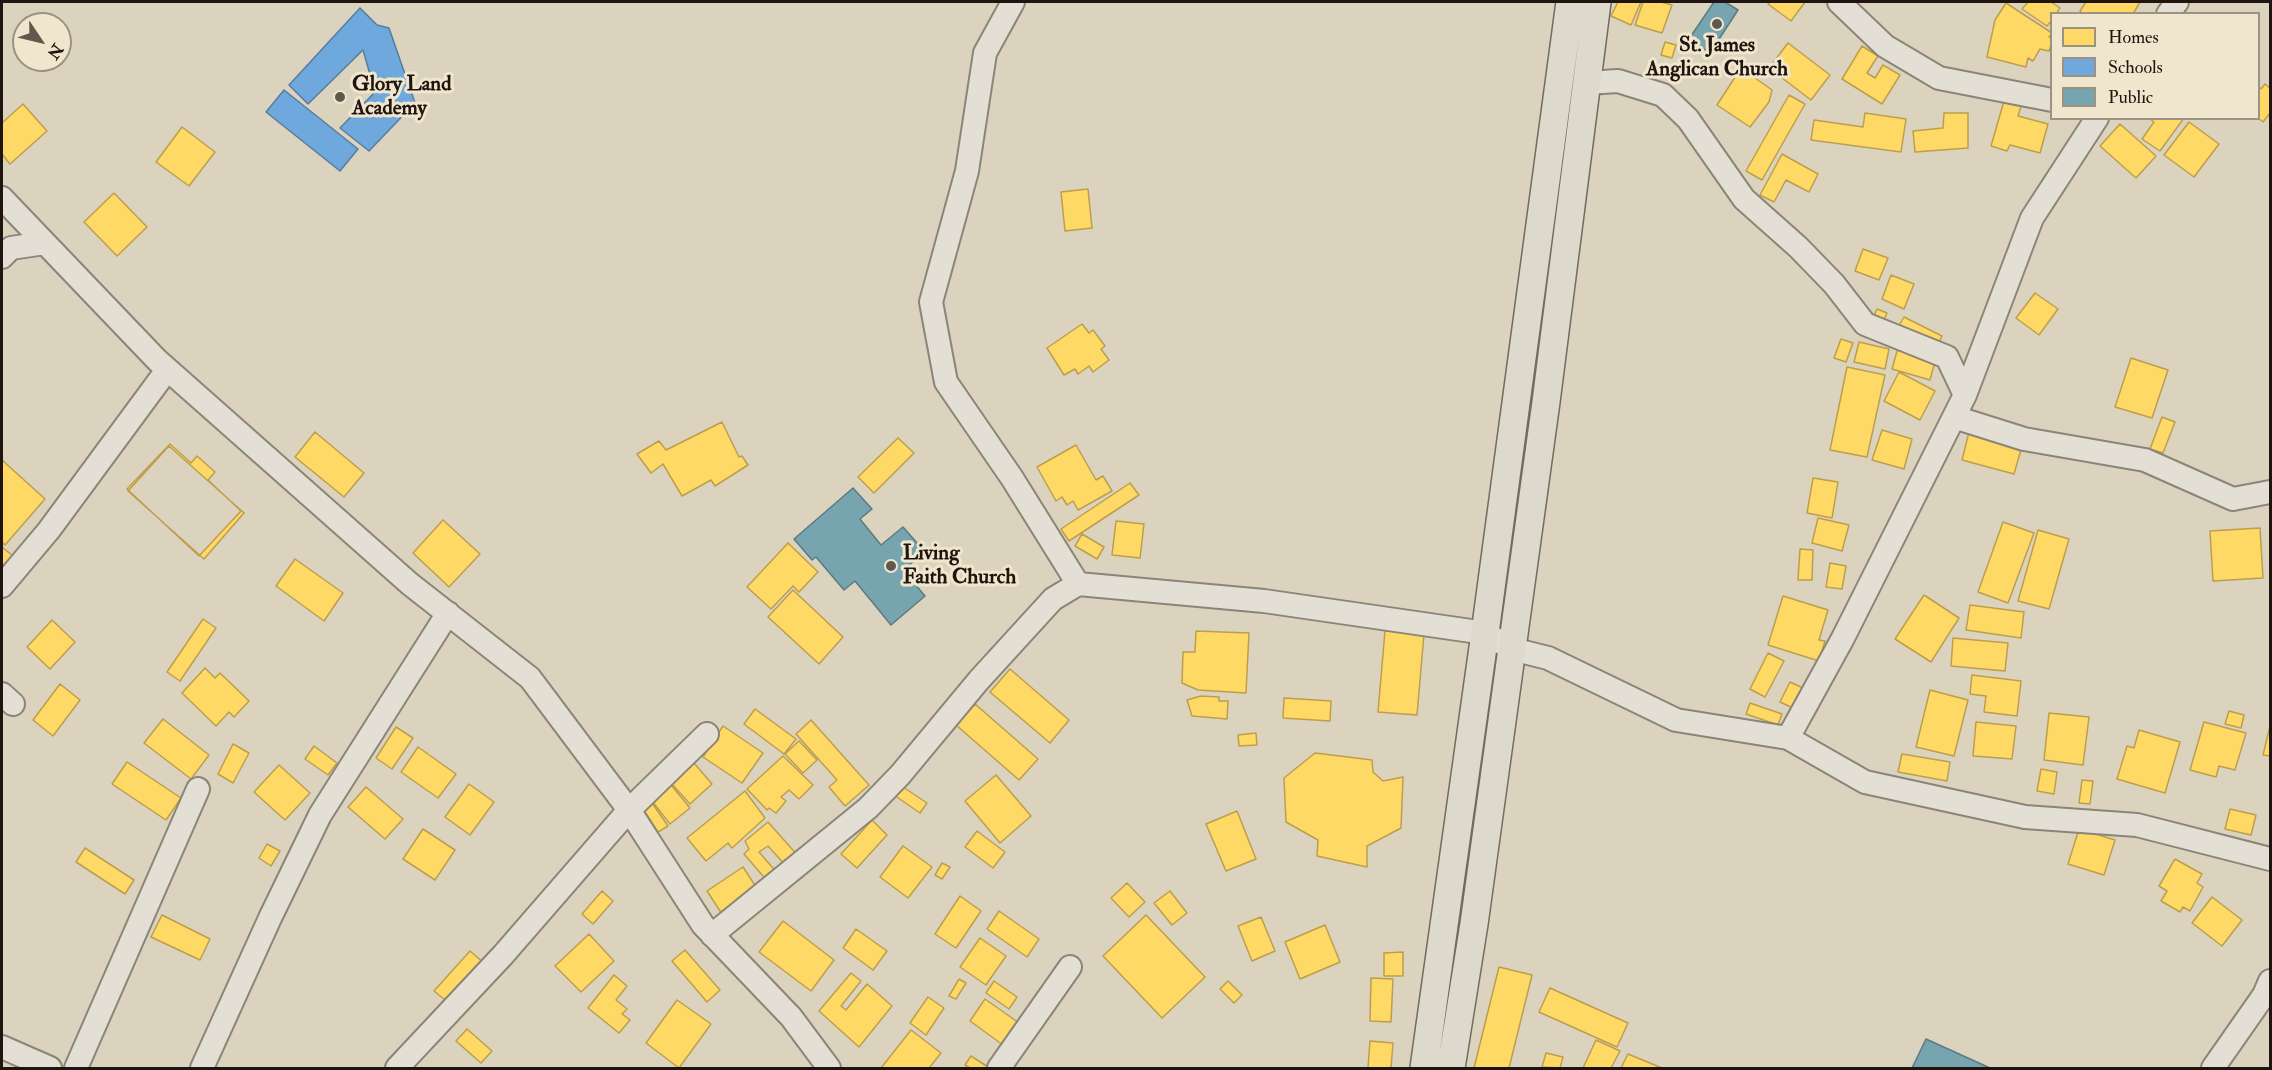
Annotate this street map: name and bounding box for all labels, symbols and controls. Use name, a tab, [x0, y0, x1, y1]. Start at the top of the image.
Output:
north arrow	[12, 12, 72, 72]
legend	[2050, 12, 2260, 120]
marker: St. James Anglican Church	[1710, 17, 1724, 31]
text: Homes	[2108, 26, 2159, 49]
place label: St. James Anglican Church	[1646, 33, 1788, 83]
text: N	[43, 40, 67, 63]
text: Schools	[2108, 56, 2163, 79]
place label: Glory Land Academy	[352, 72, 451, 122]
text: Public	[2108, 86, 2153, 109]
marker: Glory Land Academy	[333, 90, 347, 104]
place label: Living Faith Church	[903, 541, 1016, 591]
marker: Living Faith Church	[884, 559, 898, 573]

